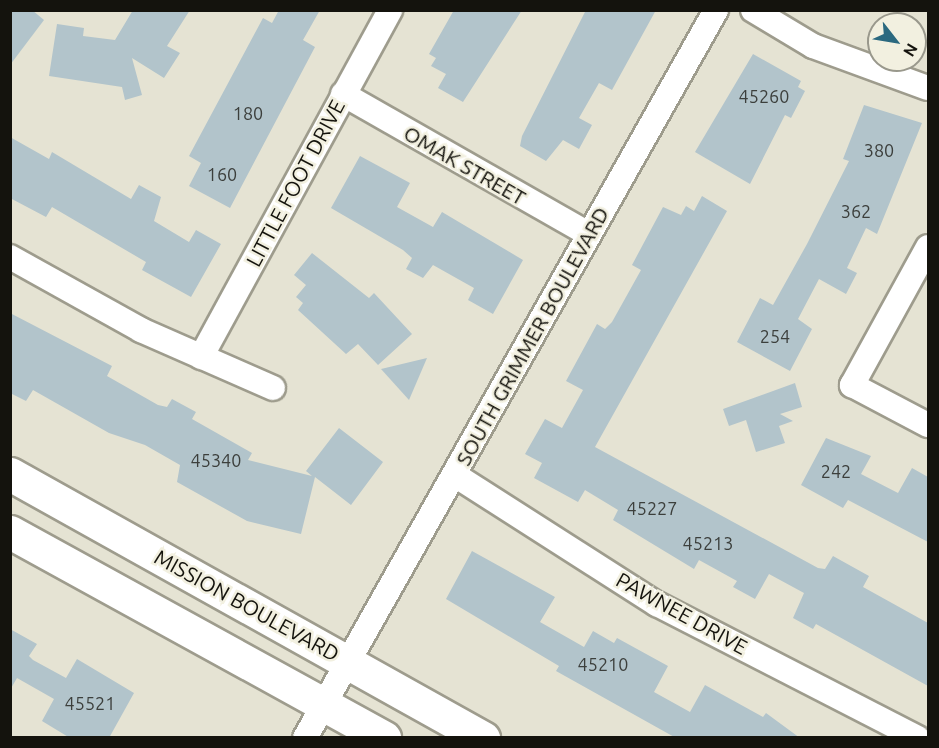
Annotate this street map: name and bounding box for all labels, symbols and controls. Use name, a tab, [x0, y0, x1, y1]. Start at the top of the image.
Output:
north arrow	[867, 12, 927, 72]
text: N	[900, 40, 922, 60]
house number: 45260	[739, 85, 789, 107]
street label: LITTLE FOOT DRIVE	[240, 95, 350, 271]
house number: 180	[233, 102, 263, 124]
street label: OMAK STREET	[399, 120, 531, 210]
house number: 380	[864, 139, 894, 161]
house number: 160	[207, 163, 237, 185]
house number: 362	[841, 200, 871, 222]
street label: SOUTH GRIMMER BOULEVARD	[450, 202, 614, 470]
house number: 254	[760, 325, 790, 347]
house number: 45340	[191, 449, 241, 471]
house number: 242	[821, 460, 851, 482]
house number: 45227	[627, 497, 677, 519]
house number: 45213	[683, 532, 733, 554]
street label: MISSION BOULEVARD	[150, 544, 344, 666]
street label: PAWNEE DRIVE	[612, 567, 752, 659]
house number: 45210	[578, 653, 628, 675]
house number: 45521	[65, 692, 115, 714]

